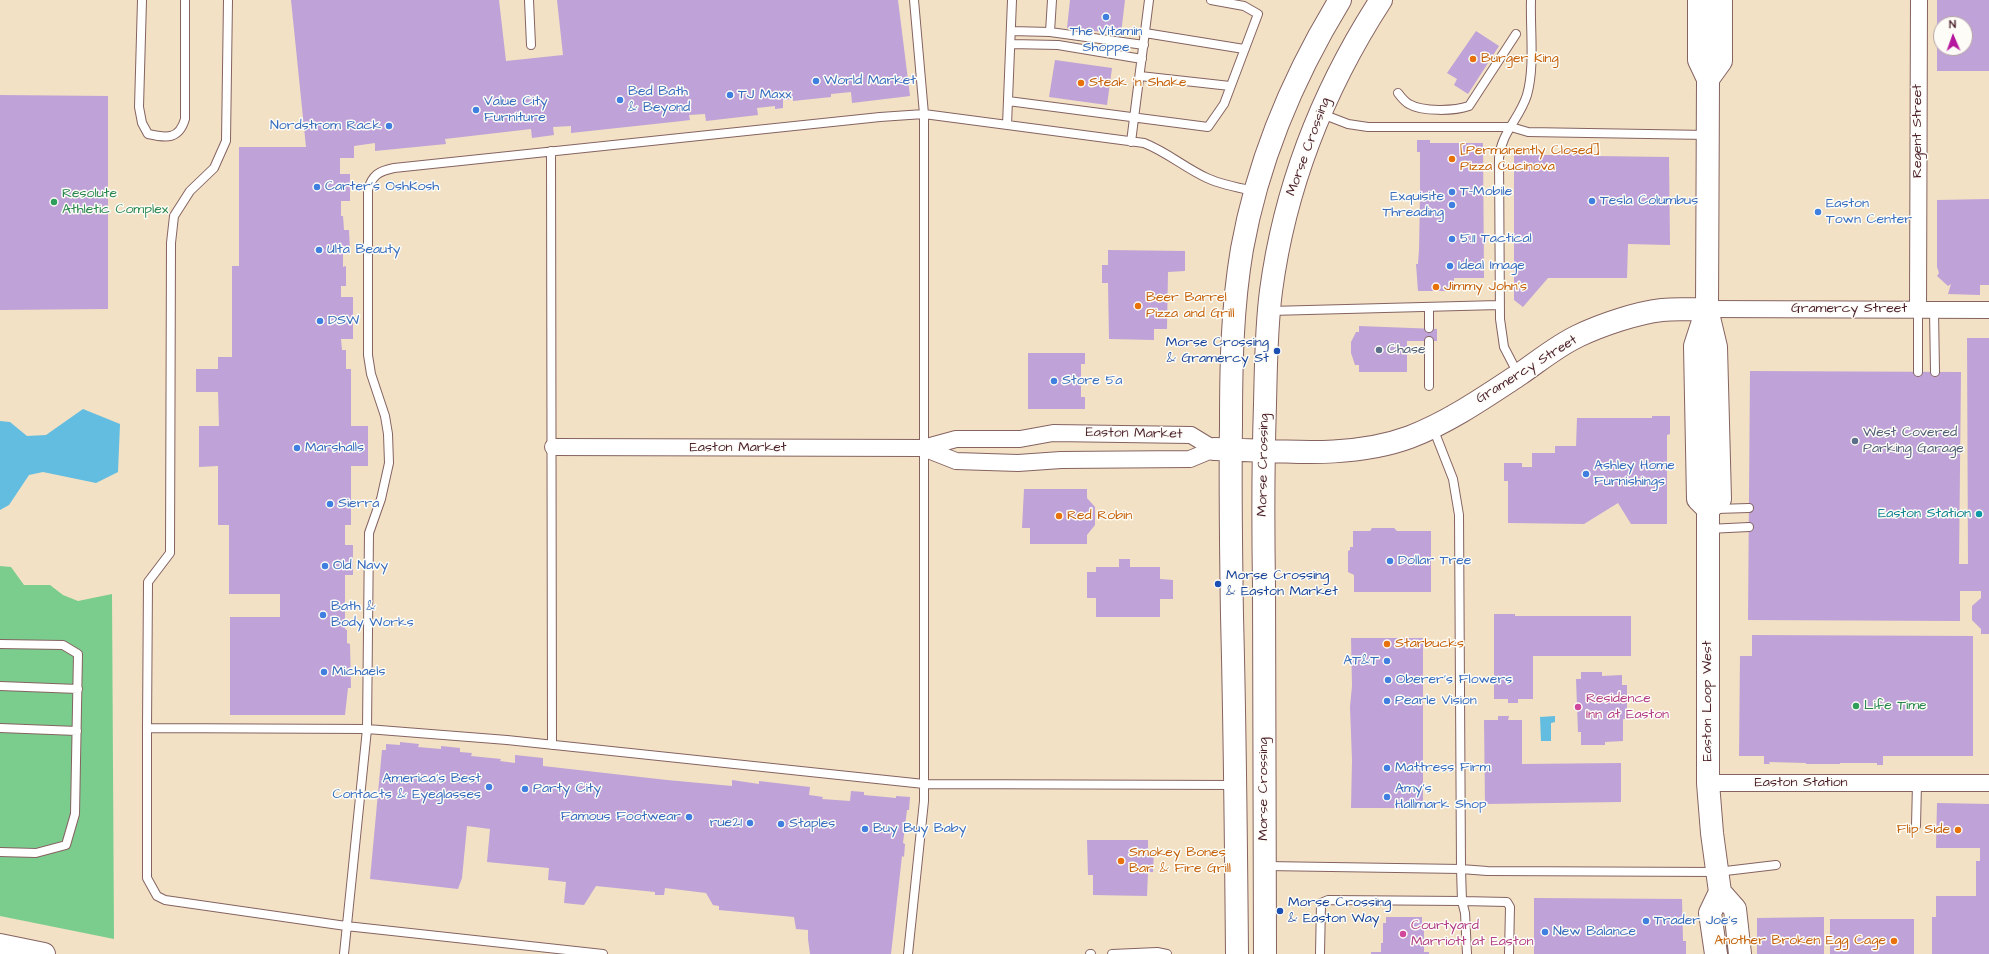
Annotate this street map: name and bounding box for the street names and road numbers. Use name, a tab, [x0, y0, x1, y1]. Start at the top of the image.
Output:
street label: Regent Street	[1910, 84, 1926, 178]
street label: Morse Crossing	[1283, 96, 1335, 198]
street label: Gramercy Street	[1791, 301, 1907, 317]
street label: Gramercy Street	[1473, 332, 1581, 408]
street label: Morse Crossing	[1255, 413, 1273, 517]
street label: Easton Market	[1085, 425, 1183, 443]
street label: Easton Market	[690, 440, 786, 456]
street label: Easton Loop West	[1700, 641, 1716, 761]
street label: Morse Crossing	[1256, 737, 1272, 841]
street label: Easton Station	[1754, 775, 1848, 791]

